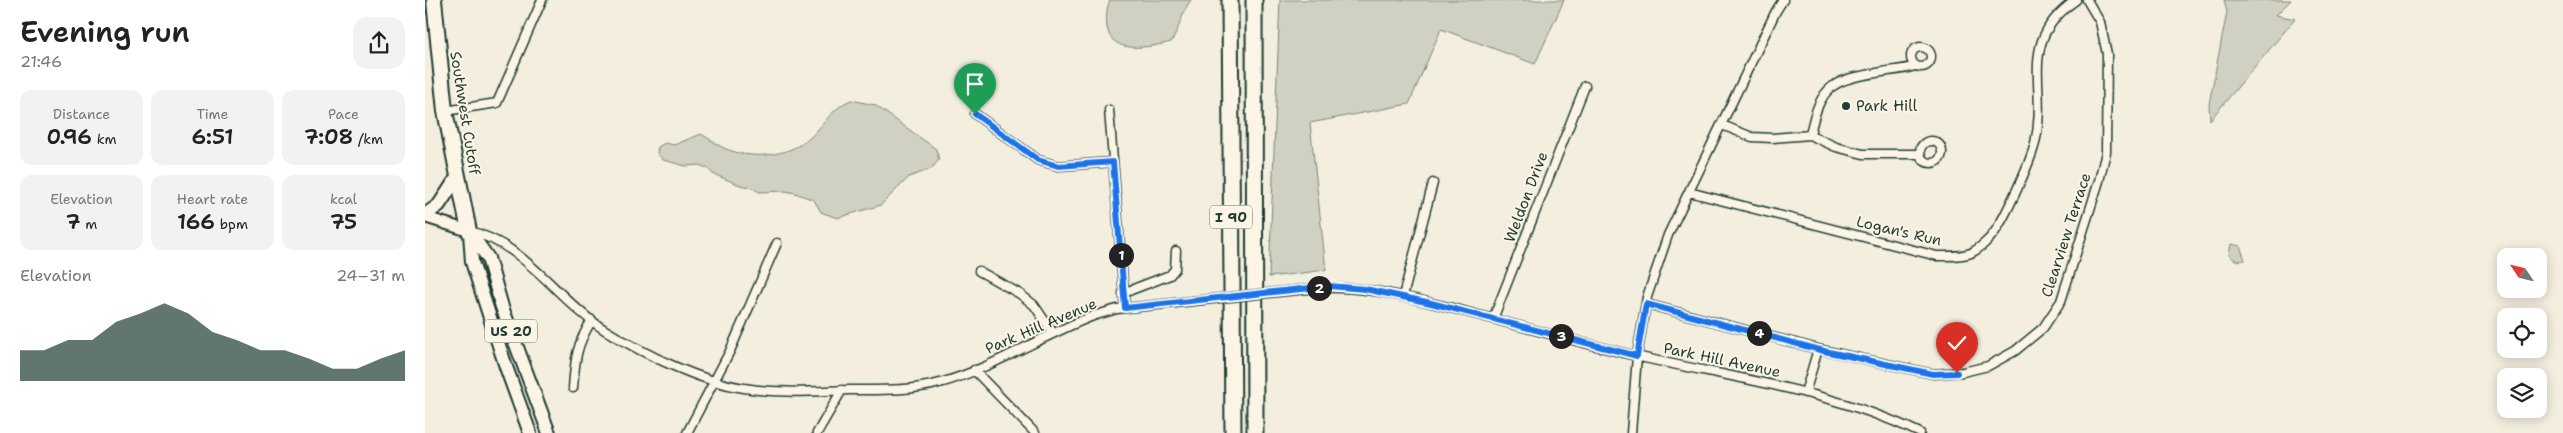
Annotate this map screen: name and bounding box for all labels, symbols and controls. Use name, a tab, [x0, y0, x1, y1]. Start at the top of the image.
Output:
text: Evening run	[20, 13, 190, 51]
button: share	[353, 17, 405, 69]
street label: Southwest Cutoff	[445, 50, 485, 177]
text: 21:46	[20, 51, 62, 72]
pin	[954, 63, 996, 114]
icon: arrive	[961, 70, 989, 98]
place label: Park Hill	[1856, 96, 1918, 116]
marker: Park Hill	[1840, 100, 1852, 112]
text: Distance	[53, 105, 110, 123]
text: Time	[196, 105, 229, 123]
text: Pace	[328, 105, 359, 123]
text: 0.96	[46, 123, 92, 151]
text: 6:51	[192, 123, 233, 151]
text: 7:08	[304, 123, 353, 151]
text: km	[92, 130, 117, 148]
text: /km	[353, 130, 383, 148]
street label: Weldon Drive	[1499, 149, 1553, 245]
street label: Clearview Terrace	[2036, 170, 2096, 300]
text: Elevation	[50, 190, 113, 208]
text: Heart rate	[177, 190, 248, 208]
text: kcal	[330, 190, 357, 208]
road number: I 90	[1210, 206, 1252, 228]
text: 7	[66, 208, 80, 236]
text: 166	[177, 208, 215, 236]
text: 75	[330, 208, 357, 236]
street label: Logan's Run	[1854, 211, 1944, 251]
text: m	[80, 215, 97, 233]
text: bpm	[215, 215, 248, 233]
pin: 1	[1109, 242, 1133, 268]
text: 1	[1118, 246, 1125, 264]
north arrow	[2497, 248, 2547, 298]
map controls	[2497, 248, 2547, 418]
text: Elevation	[20, 265, 92, 286]
text: 24–31 m	[336, 265, 405, 286]
pin: 2	[1307, 276, 1331, 300]
text: 2	[1315, 279, 1324, 297]
street label: Park Hill Avenue	[982, 293, 1100, 359]
button: locate	[2497, 308, 2547, 358]
road number: US 20	[485, 320, 537, 342]
pin: 4	[1747, 320, 1771, 346]
pin	[1936, 322, 1978, 373]
pin: 3	[1549, 324, 1573, 348]
text: 4	[1755, 324, 1764, 342]
text: 3	[1557, 327, 1566, 345]
icon: check	[1943, 329, 1971, 357]
street label: Park Hill Avenue	[1662, 338, 1782, 382]
button: layers	[2497, 368, 2547, 418]

